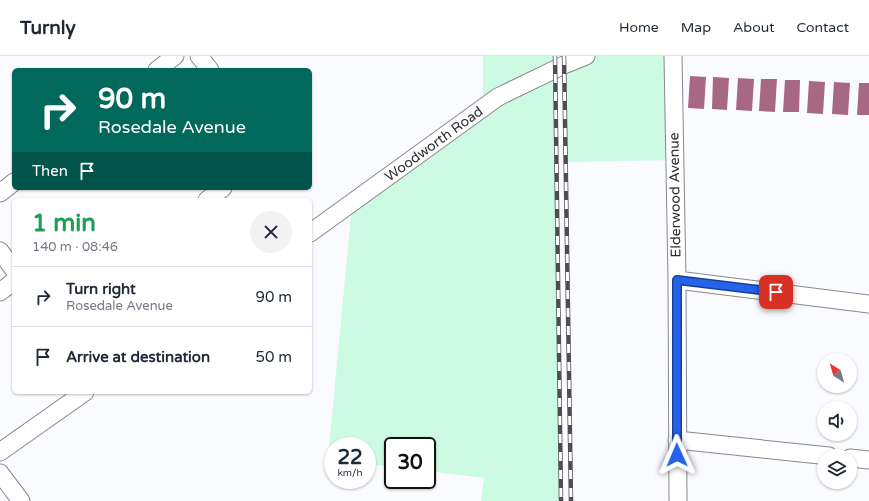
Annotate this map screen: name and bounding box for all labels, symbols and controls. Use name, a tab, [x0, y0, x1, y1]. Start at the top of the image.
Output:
text: Turnly	[20, 17, 76, 39]
text: Home	[619, 19, 659, 36]
text: Map	[681, 19, 711, 36]
text: About	[733, 19, 775, 36]
text: Contact	[797, 19, 849, 36]
text: 90 m	[98, 82, 166, 116]
icon: right	[32, 84, 84, 136]
street label: Woodworth Road	[382, 103, 486, 185]
text: Rosedale Avenue	[98, 116, 246, 138]
street label: Elderwood Avenue	[665, 132, 685, 258]
icon: arrive	[76, 160, 98, 182]
text: Then	[32, 162, 68, 180]
text: 1 min	[32, 209, 96, 238]
button: close	[250, 211, 292, 253]
text: 140 m · 08:46	[32, 239, 118, 255]
pin	[759, 275, 793, 309]
text: Turn right	[66, 280, 136, 298]
icon: arrive	[765, 281, 787, 303]
icon: right	[32, 286, 54, 308]
text: 90 m	[255, 288, 292, 306]
text: Rosedale Avenue	[66, 298, 173, 314]
icon: arrive	[32, 346, 54, 368]
text: Arrive at destination	[66, 348, 210, 366]
text: 50 m	[255, 348, 292, 366]
north arrow	[817, 353, 857, 393]
map controls	[817, 353, 857, 489]
button: sound	[817, 401, 857, 441]
position arrow	[656, 434, 698, 476]
speed limit sign: 30	[384, 437, 436, 489]
text: 22	[337, 446, 363, 470]
button: layers	[817, 449, 857, 489]
text: km/h	[337, 467, 363, 479]

